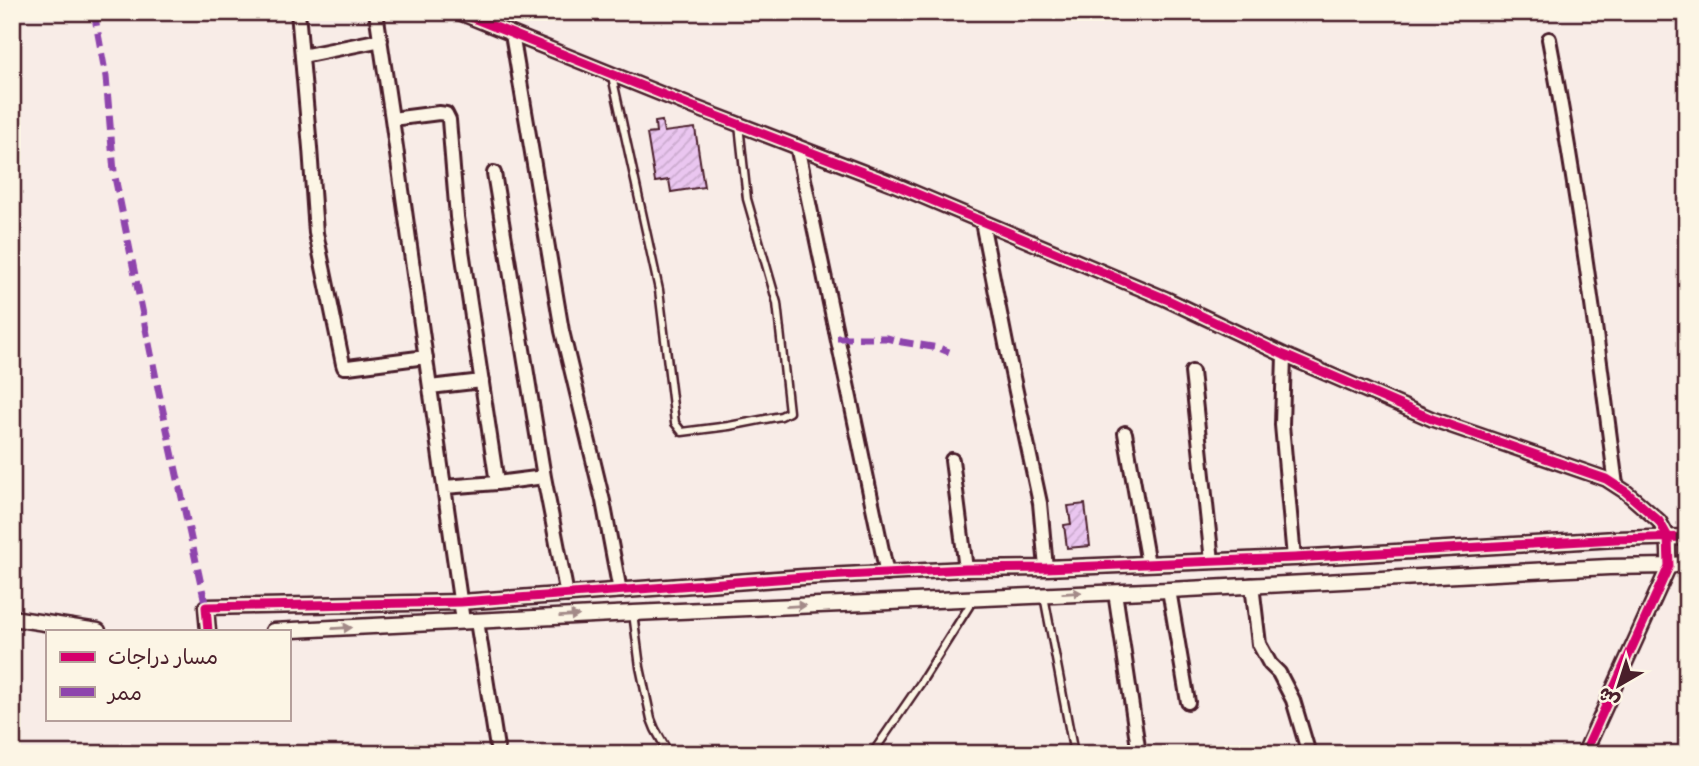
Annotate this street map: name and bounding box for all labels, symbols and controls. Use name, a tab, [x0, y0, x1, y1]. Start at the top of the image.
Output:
one-way arrow	[1062, 588, 1084, 599]
one-way arrow	[785, 600, 807, 611]
one-way arrow	[558, 611, 580, 622]
one-way arrow	[331, 622, 353, 633]
legend	[46, 630, 290, 720]
text: مسار دراجات	[108, 644, 218, 669]
north arrow	[1584, 650, 1654, 720]
text: ممر	[106, 680, 142, 705]
text: ش	[1593, 682, 1624, 713]

